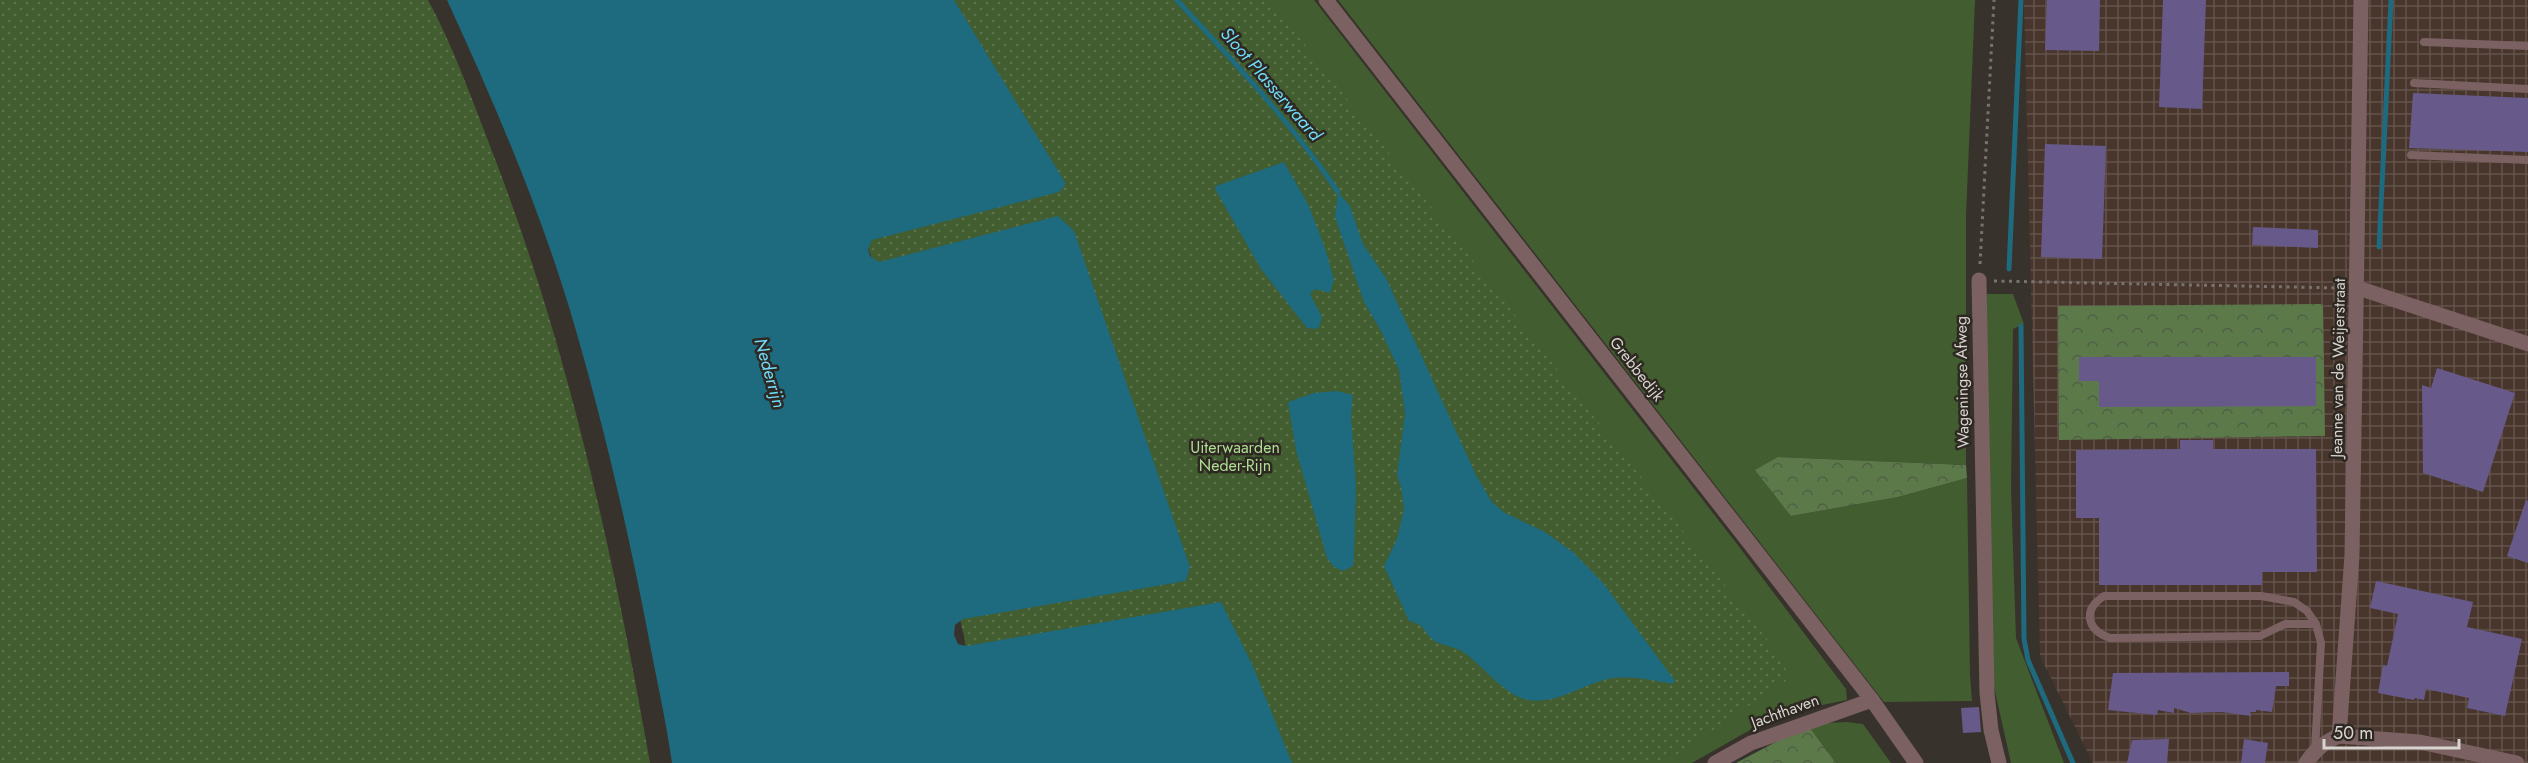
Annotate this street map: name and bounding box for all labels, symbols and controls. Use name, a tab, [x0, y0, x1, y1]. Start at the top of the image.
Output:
water label: Sloot Plasserwaard	[1214, 21, 1328, 147]
street label: Jeanne van de Weijerstraat	[2325, 278, 2351, 460]
street label: Wageningse Afweg	[1949, 316, 1975, 448]
street label: Grebbedijk	[1604, 332, 1670, 407]
water label: Nederrijn	[748, 335, 792, 411]
park label: Uiterwaarden Neder-Rijn	[1190, 436, 1280, 477]
street label: Jachthaven	[1746, 688, 1822, 735]
scale bar	[2324, 712, 2459, 750]
text: 50 m	[2333, 720, 2373, 746]

